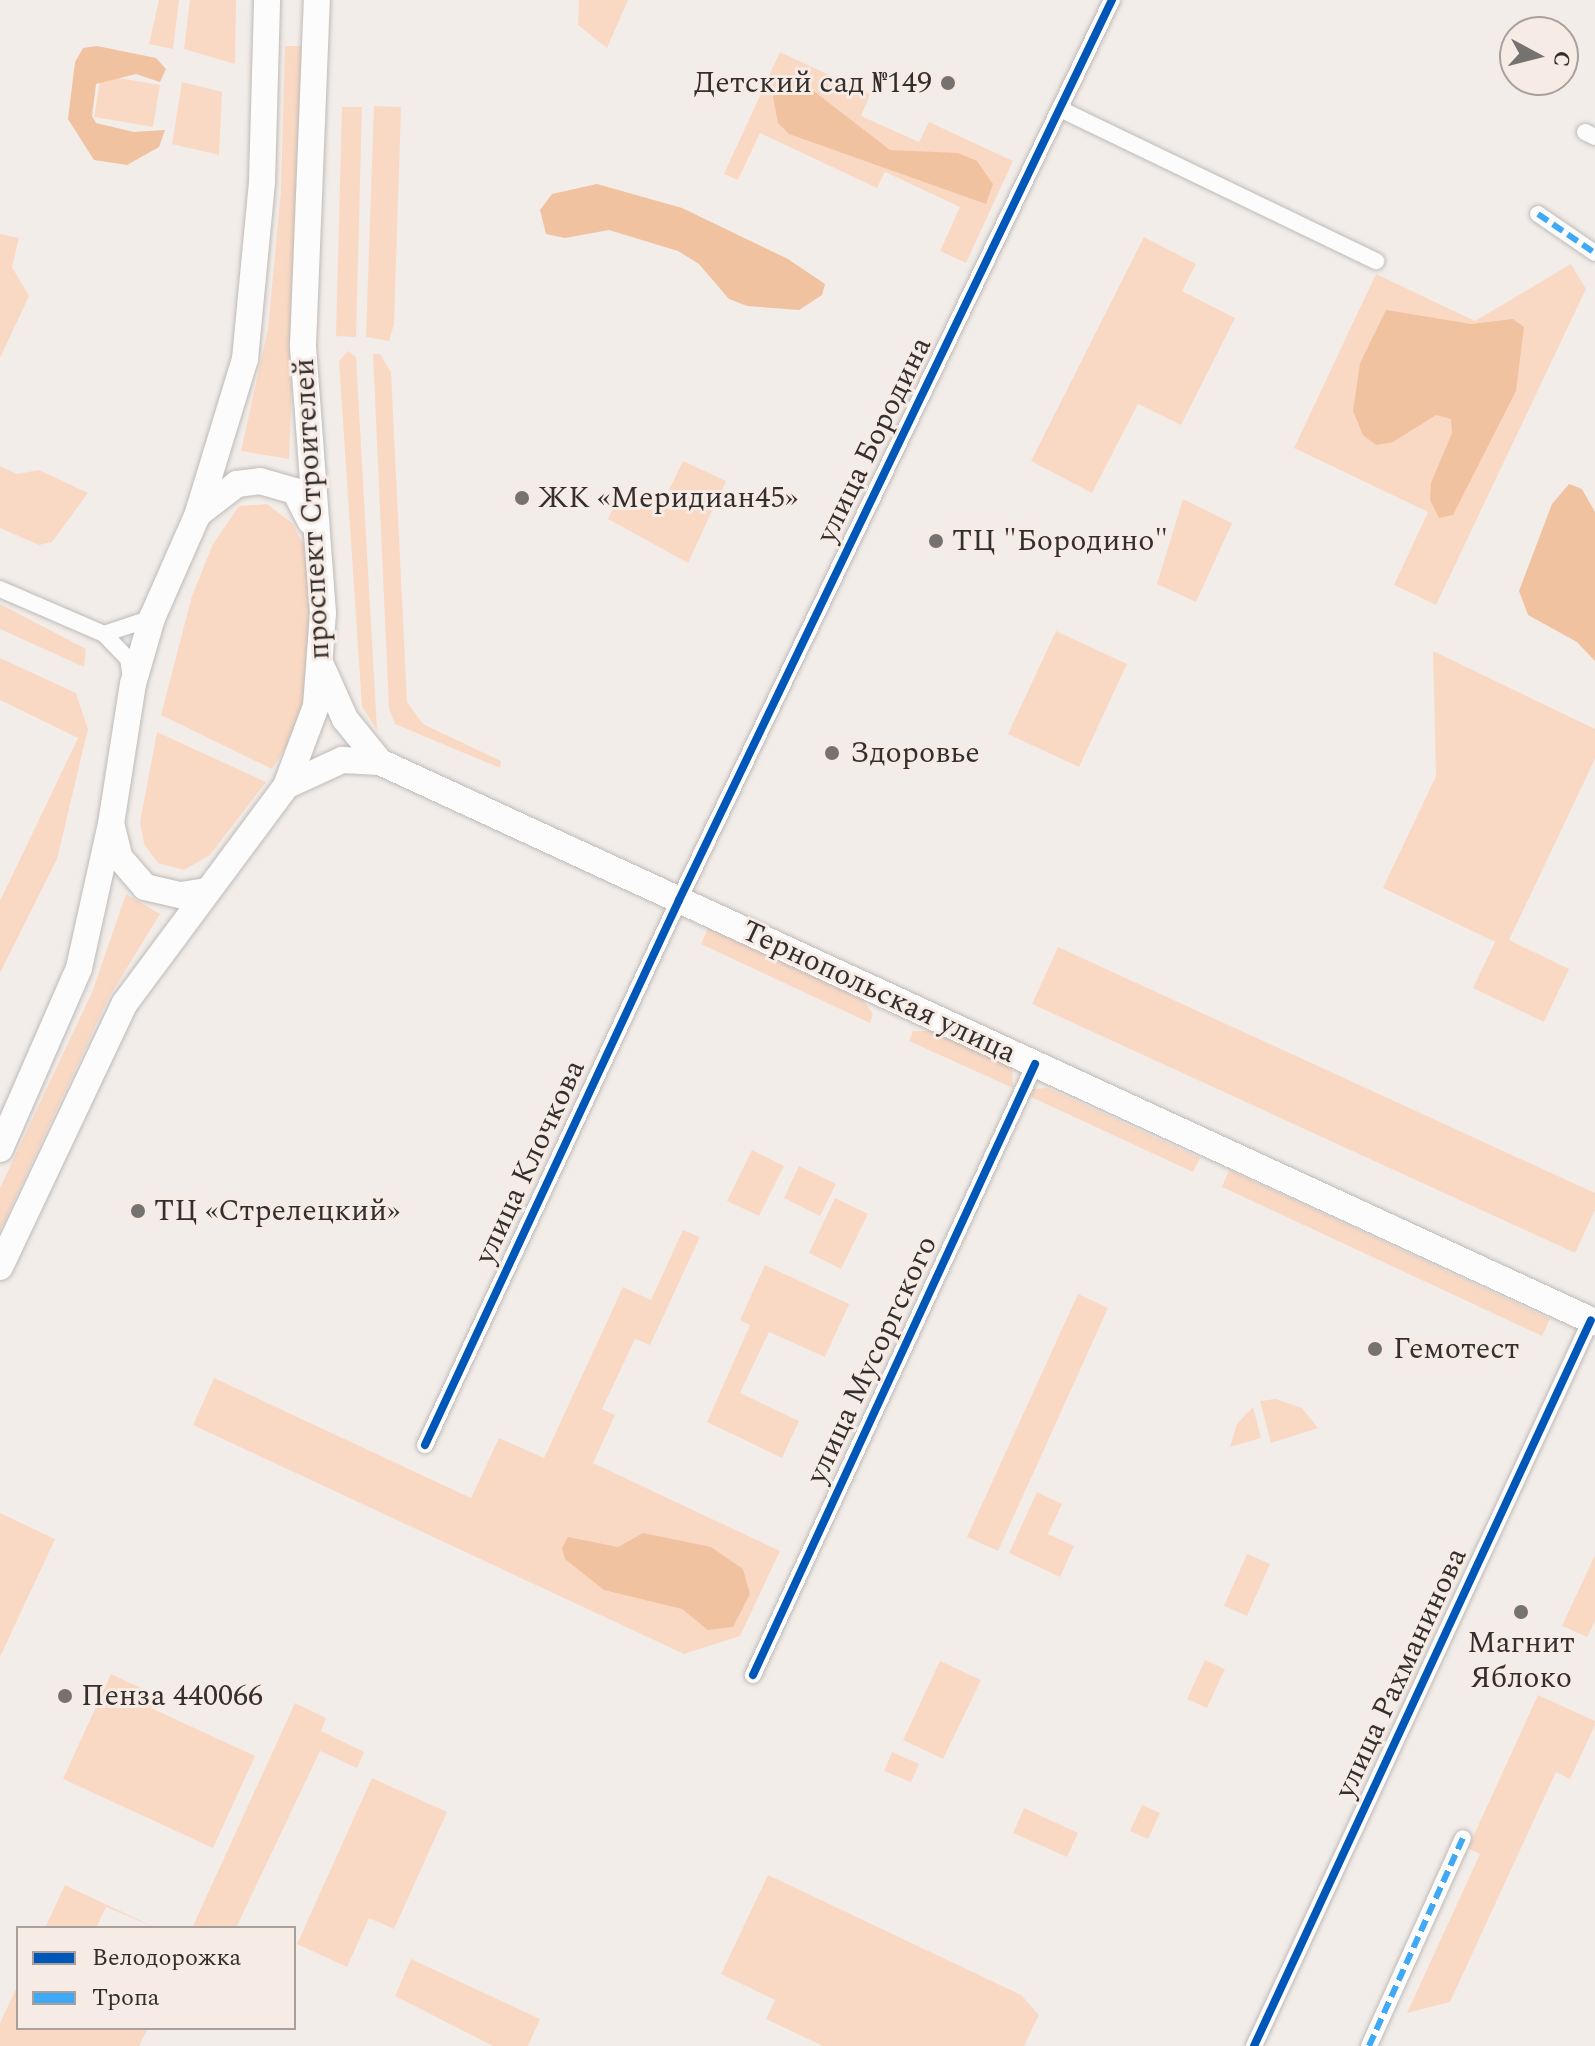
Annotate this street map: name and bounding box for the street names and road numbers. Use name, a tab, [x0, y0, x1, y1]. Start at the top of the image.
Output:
street label: улица Бородина	[809, 331, 939, 549]
street label: проспект Строителей	[286, 357, 338, 661]
street label: Тернопольская улица	[736, 913, 1022, 1071]
street label: улица Клочкова	[467, 1054, 593, 1270]
street label: улица Мусоргского	[799, 1230, 945, 1490]
street label: улица Рахманинова	[1327, 1542, 1475, 1804]

